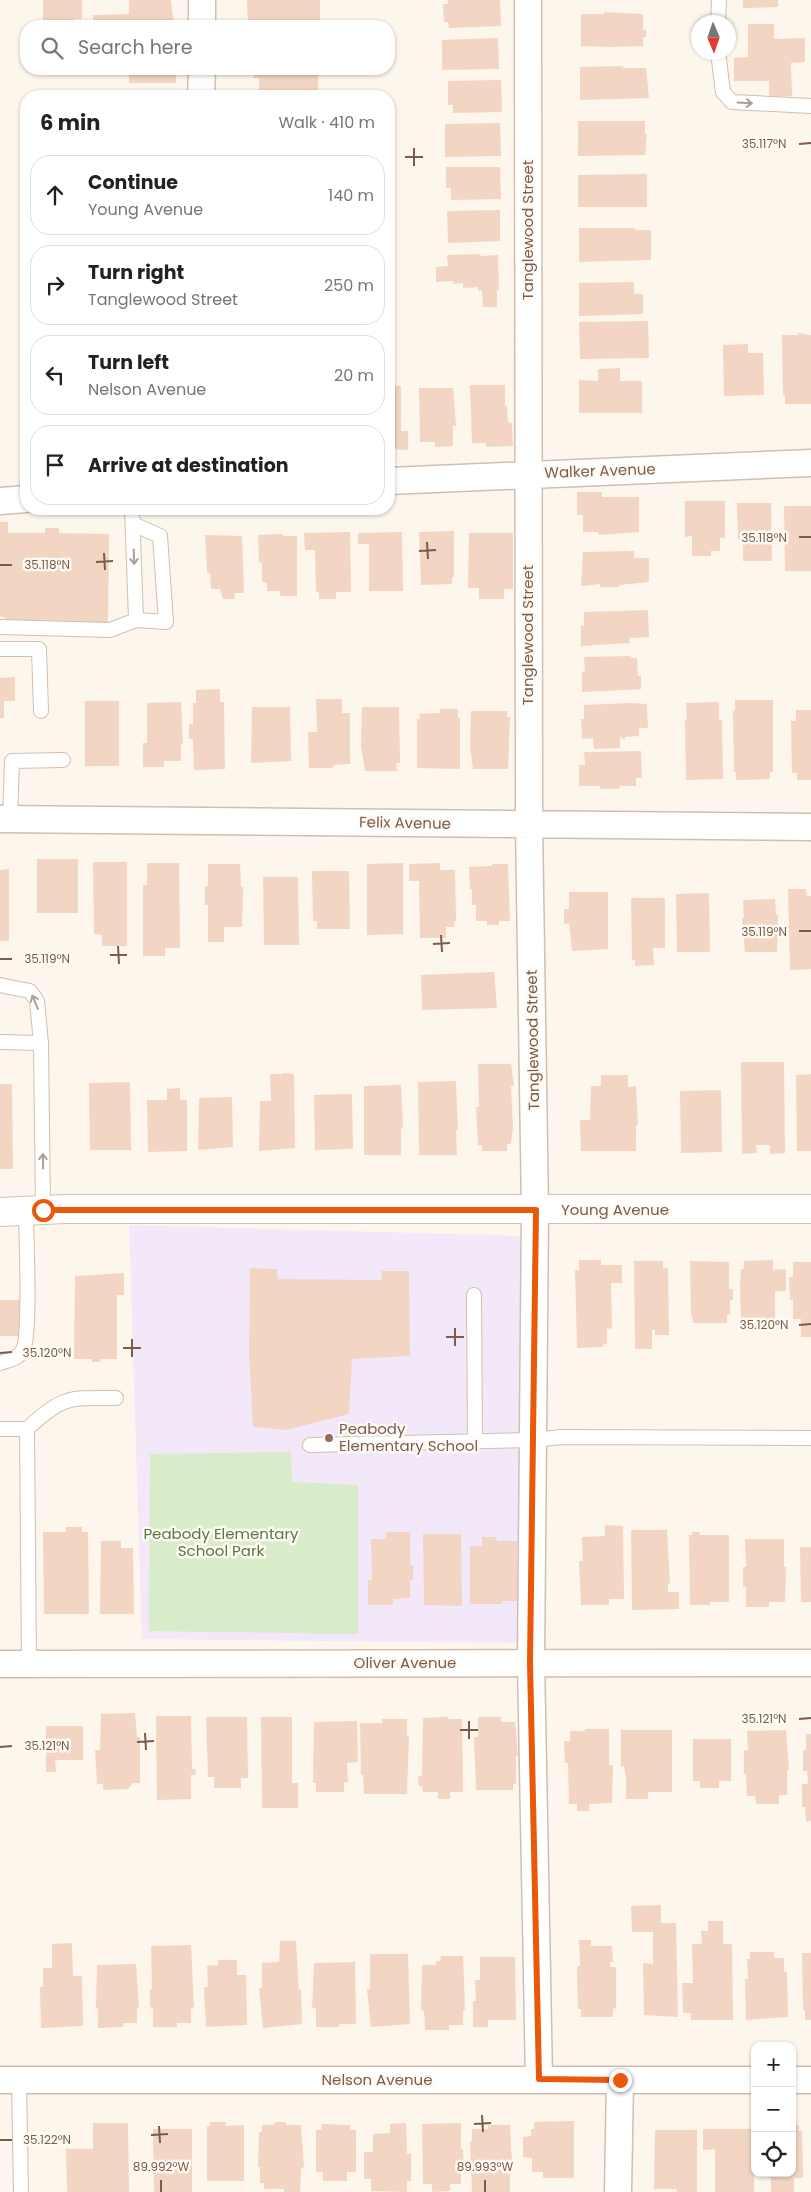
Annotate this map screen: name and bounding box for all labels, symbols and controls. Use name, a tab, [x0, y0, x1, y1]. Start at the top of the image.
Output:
north arrow	[691, 15, 736, 60]
search box	[20, 20, 395, 75]
icon: search	[38, 34, 66, 62]
text: Search here	[78, 34, 192, 61]
one-way arrow	[737, 98, 753, 107]
text: 6 min	[40, 108, 100, 137]
text: Walk · 410 m	[278, 111, 375, 134]
text: 35.117°N	[742, 135, 786, 152]
street label: Tanglewood Street	[517, 160, 538, 300]
text: Continue	[88, 169, 178, 196]
icon: ahead	[41, 181, 69, 209]
text: 140 m	[328, 184, 374, 207]
text: Young Avenue	[88, 198, 203, 221]
text: Turn right	[88, 259, 184, 286]
icon: right	[41, 271, 69, 299]
text: 250 m	[324, 274, 374, 297]
text: Tanglewood Street	[88, 288, 238, 311]
text: Turn left	[88, 349, 169, 376]
icon: left	[41, 361, 69, 389]
text: 20 m	[334, 364, 374, 387]
text: Nelson Avenue	[88, 378, 206, 401]
icon: arrive	[41, 451, 69, 479]
text: Arrive at destination	[88, 452, 289, 479]
street label: Walker Avenue	[544, 458, 656, 483]
text: 35.118°N	[741, 529, 787, 546]
one-way arrow	[129, 549, 139, 565]
text: 35.118°N	[24, 556, 70, 573]
street label: Tanglewood Street	[517, 565, 538, 705]
street label: Felix Avenue	[359, 811, 451, 834]
text: 35.119°N	[741, 923, 787, 940]
text: 35.119°N	[24, 950, 70, 967]
street label: Tanglewood Street	[521, 970, 544, 1110]
one-way arrow	[30, 994, 39, 1009]
one-way arrow	[38, 1153, 48, 1170]
route start	[32, 1199, 55, 1222]
street label: Young Avenue	[561, 1199, 669, 1220]
text: 35.120°N	[740, 1316, 788, 1333]
text: 35.120°N	[23, 1344, 71, 1361]
place label: Peabody Elementary School	[339, 1418, 478, 1456]
marker: Peabody Elementary School	[323, 1432, 335, 1444]
park label: Peabody Elementary School Park	[143, 1523, 299, 1561]
street label: Oliver Avenue	[354, 1652, 456, 1673]
text: 35.121°N	[741, 1710, 787, 1727]
text: 35.121°N	[24, 1737, 70, 1754]
map controls	[751, 2042, 796, 2177]
button: +	[751, 2042, 796, 2087]
street label: Nelson Avenue	[322, 2069, 432, 2090]
route end	[609, 2069, 632, 2092]
button: −	[751, 2087, 796, 2132]
text: 35.122°N	[23, 2131, 71, 2148]
button: locate	[751, 2132, 796, 2177]
text: 89.992°W	[133, 2158, 189, 2175]
text: 89.993°W	[457, 2158, 514, 2175]

